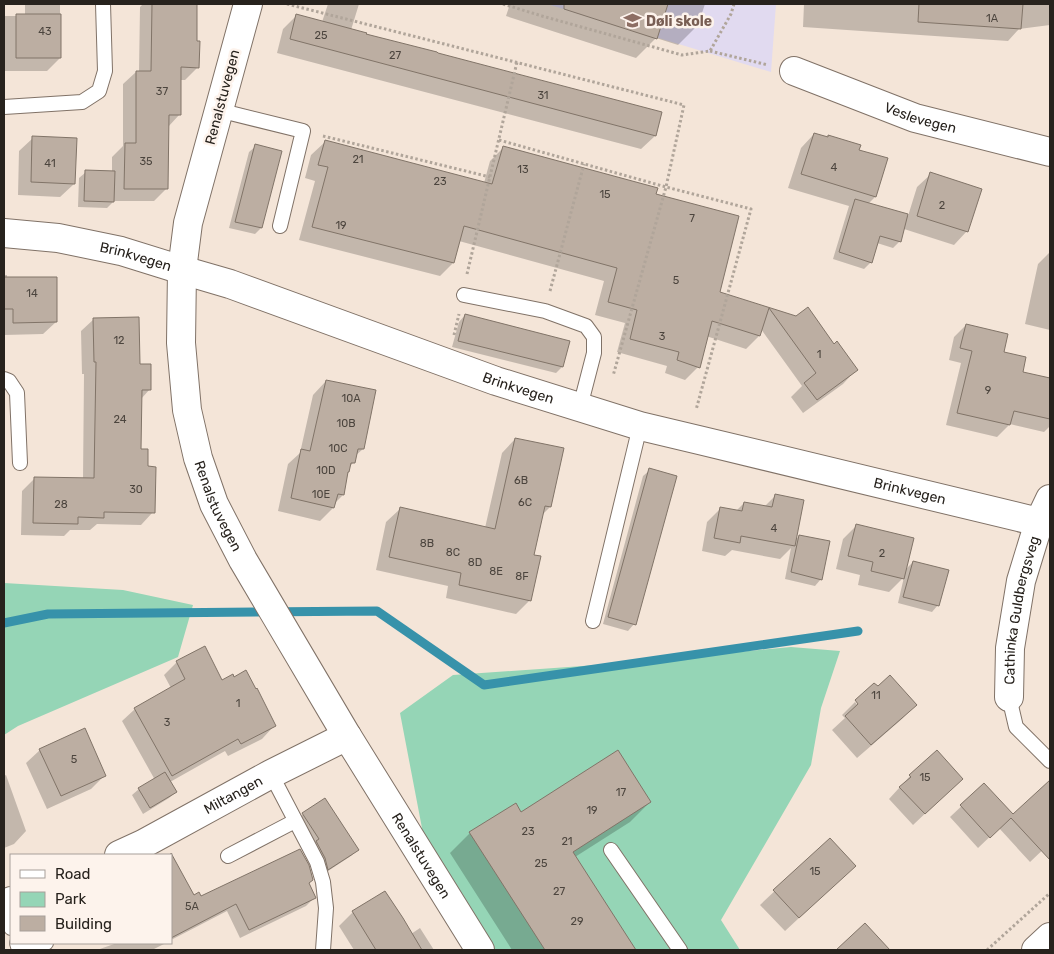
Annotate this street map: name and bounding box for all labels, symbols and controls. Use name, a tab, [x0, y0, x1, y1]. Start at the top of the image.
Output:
school or university icon: Døli skole	[622, 11, 642, 31]
house number: 1A	[986, 12, 999, 25]
place label: Døli skole	[646, 13, 712, 30]
house number: 43	[38, 25, 52, 38]
house number: 25	[315, 29, 328, 42]
street label: Renalstuvegen	[202, 48, 243, 146]
house number: 27	[389, 49, 401, 62]
house number: 37	[156, 85, 168, 98]
house number: 31	[537, 89, 549, 102]
street label: Veslevegen	[882, 99, 958, 137]
house number: 21	[352, 153, 364, 166]
house number: 35	[139, 155, 153, 168]
house number: 41	[44, 157, 56, 170]
house number: 4	[831, 161, 838, 174]
house number: 13	[517, 163, 529, 176]
house number: 23	[433, 175, 447, 188]
house number: 15	[599, 188, 611, 201]
house number: 2	[939, 199, 945, 212]
house number: 7	[689, 212, 695, 225]
house number: 19	[335, 219, 347, 232]
street label: Brinkvegen	[98, 239, 173, 275]
house number: 5	[673, 274, 680, 287]
house number: 14	[26, 287, 38, 300]
house number: 3	[659, 330, 666, 343]
house number: 12	[113, 334, 125, 347]
house number: 1	[817, 348, 821, 361]
street label: Brinkvegen	[480, 369, 556, 408]
house number: 9	[985, 384, 991, 397]
house number: 10A	[341, 392, 361, 405]
house number: 24	[113, 413, 127, 426]
house number: 10B	[336, 417, 356, 430]
house number: 10C	[328, 442, 348, 455]
street label: Renalstuvegen	[191, 458, 245, 554]
house number: 10D	[316, 464, 336, 477]
house number: 6B	[514, 474, 528, 487]
street label: Brinkvegen	[872, 474, 948, 508]
house number: 30	[129, 483, 143, 496]
house number: 10E	[312, 488, 331, 501]
house number: 6C	[518, 496, 532, 509]
house number: 28	[54, 498, 68, 511]
house number: 4	[771, 522, 778, 535]
street label: Cathinka Guldbergsveg	[1001, 534, 1043, 685]
house number: 8B	[420, 537, 434, 550]
house number: 8C	[446, 546, 460, 559]
house number: 2	[879, 547, 885, 560]
house number: 8D	[468, 556, 482, 569]
house number: 8E	[489, 565, 503, 578]
house number: 8F	[515, 570, 529, 583]
house number: 11	[871, 689, 881, 702]
house number: 1	[236, 697, 240, 710]
house number: 3	[164, 716, 171, 729]
house number: 5	[71, 753, 78, 766]
house number: 15	[919, 771, 931, 784]
street label: Miltangen	[201, 772, 266, 818]
house number: 17	[616, 786, 627, 799]
house number: 19	[586, 804, 598, 817]
street label: Renalstuvegen	[388, 810, 454, 902]
house number: 23	[521, 825, 535, 838]
house number: 21	[561, 835, 573, 848]
legend	[10, 854, 172, 944]
house number: 25	[535, 857, 548, 870]
text: Road	[55, 865, 91, 883]
house number: 15	[809, 865, 821, 878]
house number: 27	[553, 885, 565, 898]
text: Park	[55, 890, 86, 908]
house number: 5A	[185, 900, 200, 913]
text: Building	[55, 915, 112, 933]
house number: 29	[571, 915, 583, 928]

